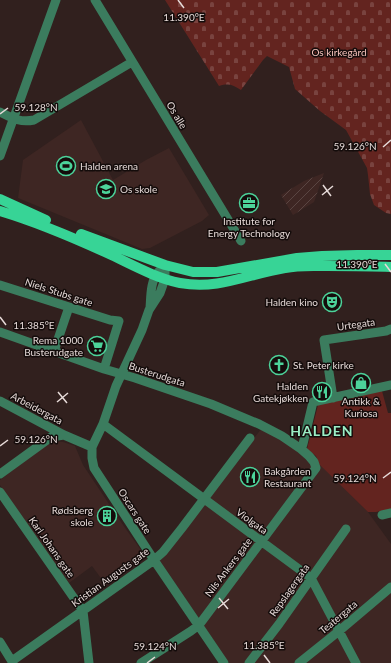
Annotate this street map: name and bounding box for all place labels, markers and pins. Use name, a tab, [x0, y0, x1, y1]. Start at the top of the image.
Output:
sports icon: Halden arena	[55, 155, 77, 177]
place label: Halden arena	[80, 160, 138, 172]
school or university icon: Os skole	[95, 178, 117, 200]
place label: Os skole	[120, 183, 157, 195]
office icon: Institute for Energy Technology	[238, 192, 260, 214]
place label: Institute for Energy Technology	[208, 215, 291, 239]
theatre icon: Halden kino	[321, 291, 343, 313]
place label: Halden kino	[265, 296, 318, 308]
place label: Rema 1000 Busterudgate	[24, 334, 83, 358]
supermarket icon: Rema 1000 Busterudgate	[86, 335, 108, 357]
church icon: St. Peter kirke	[268, 354, 290, 376]
place label: St. Peter kirke	[293, 359, 354, 371]
shop icon: Antikk & Kuriosa	[350, 372, 372, 394]
place label: Halden Gatekjøkken	[253, 380, 308, 404]
restaurant icon: Halden Gatekjøkken	[311, 381, 333, 403]
place label: Antikk & Kuriosa	[342, 395, 381, 419]
place label: Bakgården Restaurant	[264, 465, 312, 489]
restaurant icon: Bakgården Restaurant	[239, 466, 261, 488]
place label: Rødsberg skole	[52, 504, 93, 528]
building icon: Rødsberg skole	[96, 505, 118, 527]

